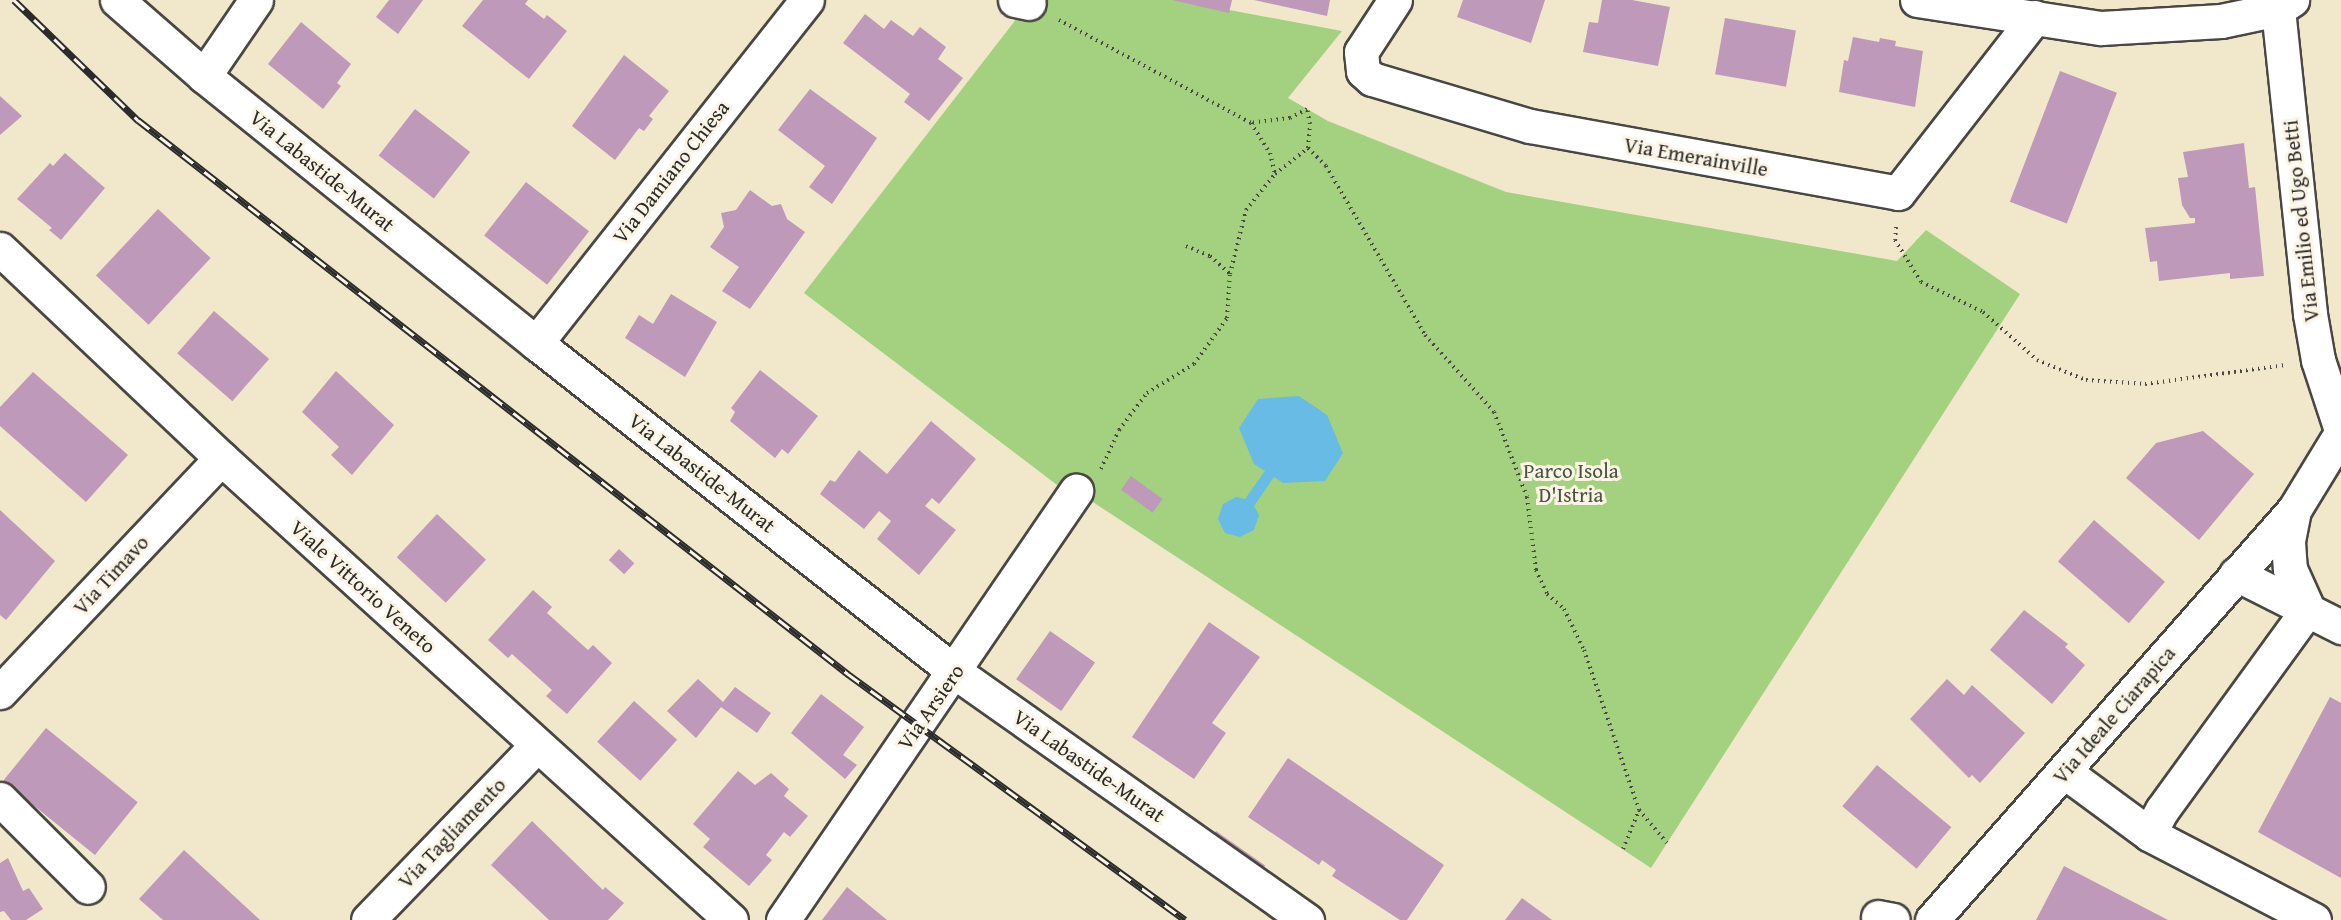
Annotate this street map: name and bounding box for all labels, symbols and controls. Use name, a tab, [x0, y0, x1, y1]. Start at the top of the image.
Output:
street label: Via Damiano Chiesa	[607, 96, 735, 248]
street label: Via Labastide-Murat	[244, 105, 400, 237]
street label: Via Emilio ed Ugo Betti	[2278, 119, 2324, 323]
street label: Via Emerainville	[1622, 132, 1770, 182]
street label: Via Labastide-Murat	[624, 408, 780, 538]
park label: Parco Isola D'Istria	[1523, 458, 1619, 508]
street label: Viale Vittorio Veneto	[285, 515, 441, 659]
street label: Via Timavo	[68, 530, 154, 620]
street label: Via Ideale Ciarapica	[2047, 641, 2181, 789]
street label: Via Arsiero	[892, 659, 970, 755]
street label: Via Labastide-Murat	[1008, 704, 1170, 828]
street label: Via Tagliamento	[393, 772, 511, 894]

